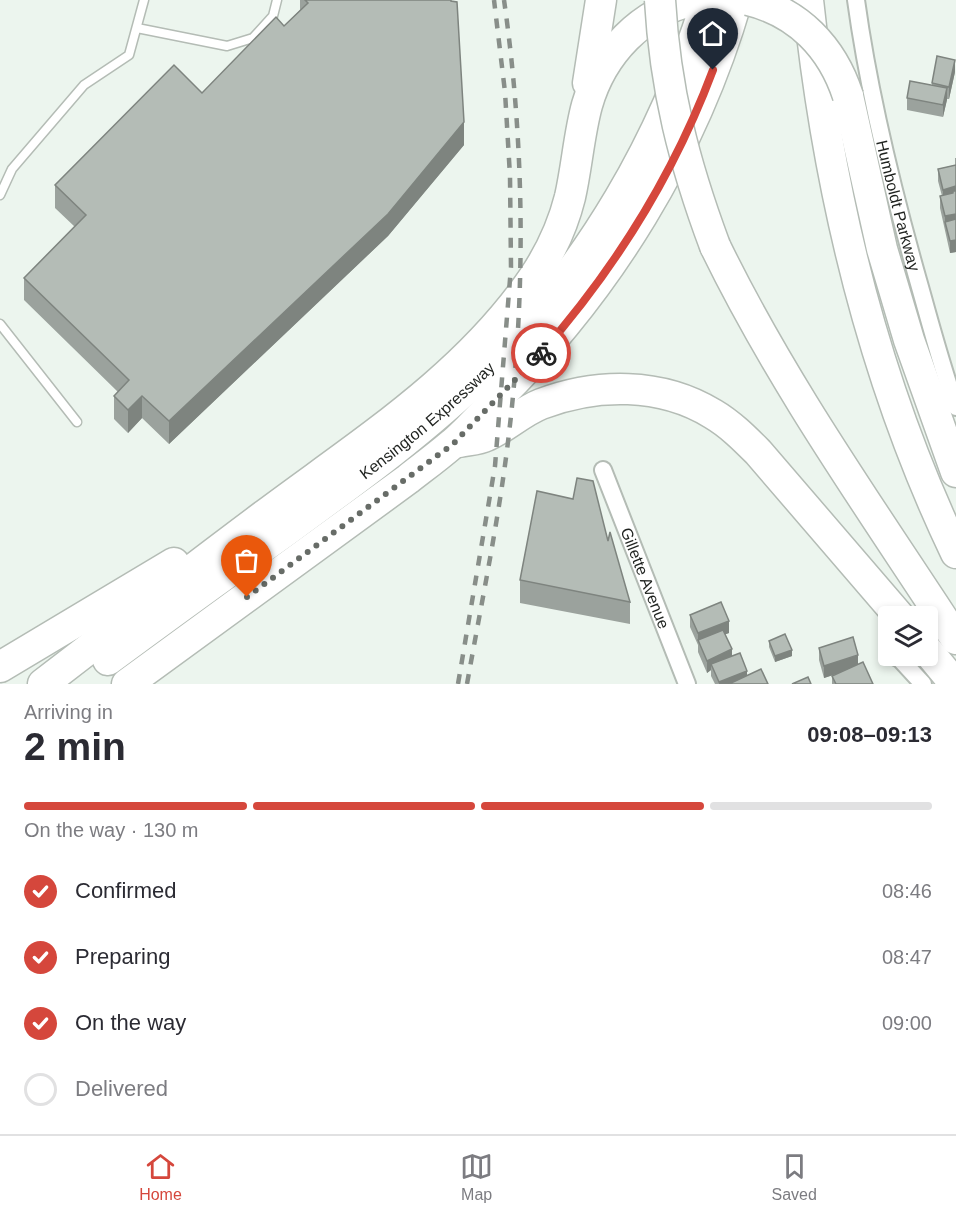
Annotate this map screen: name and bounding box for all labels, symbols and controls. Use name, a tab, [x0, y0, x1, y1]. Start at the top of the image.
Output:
pin	[687, 8, 738, 70]
icon: home	[696, 17, 729, 50]
street label: Humboldt Parkway	[873, 139, 923, 273]
courier	[511, 323, 571, 383]
icon: bike	[525, 337, 558, 370]
street label: Kensington Expressway	[357, 359, 498, 482]
street label: Gillette Avenue	[617, 525, 672, 631]
pin	[221, 535, 272, 597]
icon: bag	[230, 544, 263, 577]
map controls	[878, 606, 938, 666]
button: layers	[878, 606, 938, 666]
text: Arriving in	[24, 701, 113, 723]
text: 09:08–09:13	[807, 722, 932, 747]
text: 2 min	[24, 725, 126, 768]
text: On the way · 130 m	[24, 819, 199, 841]
icon: check	[24, 875, 57, 908]
text: Confirmed	[75, 878, 176, 903]
text: 08:46	[882, 880, 932, 902]
icon: check	[24, 941, 57, 974]
text: Preparing	[75, 944, 170, 969]
text: 08:47	[882, 946, 932, 968]
icon: check	[24, 1007, 57, 1040]
text: On the way	[75, 1010, 186, 1035]
text: 09:00	[882, 1012, 932, 1034]
text: Delivered	[75, 1076, 168, 1101]
tab: Home	[139, 1150, 182, 1204]
tab: Map	[460, 1150, 493, 1204]
tab: Saved	[771, 1150, 817, 1204]

